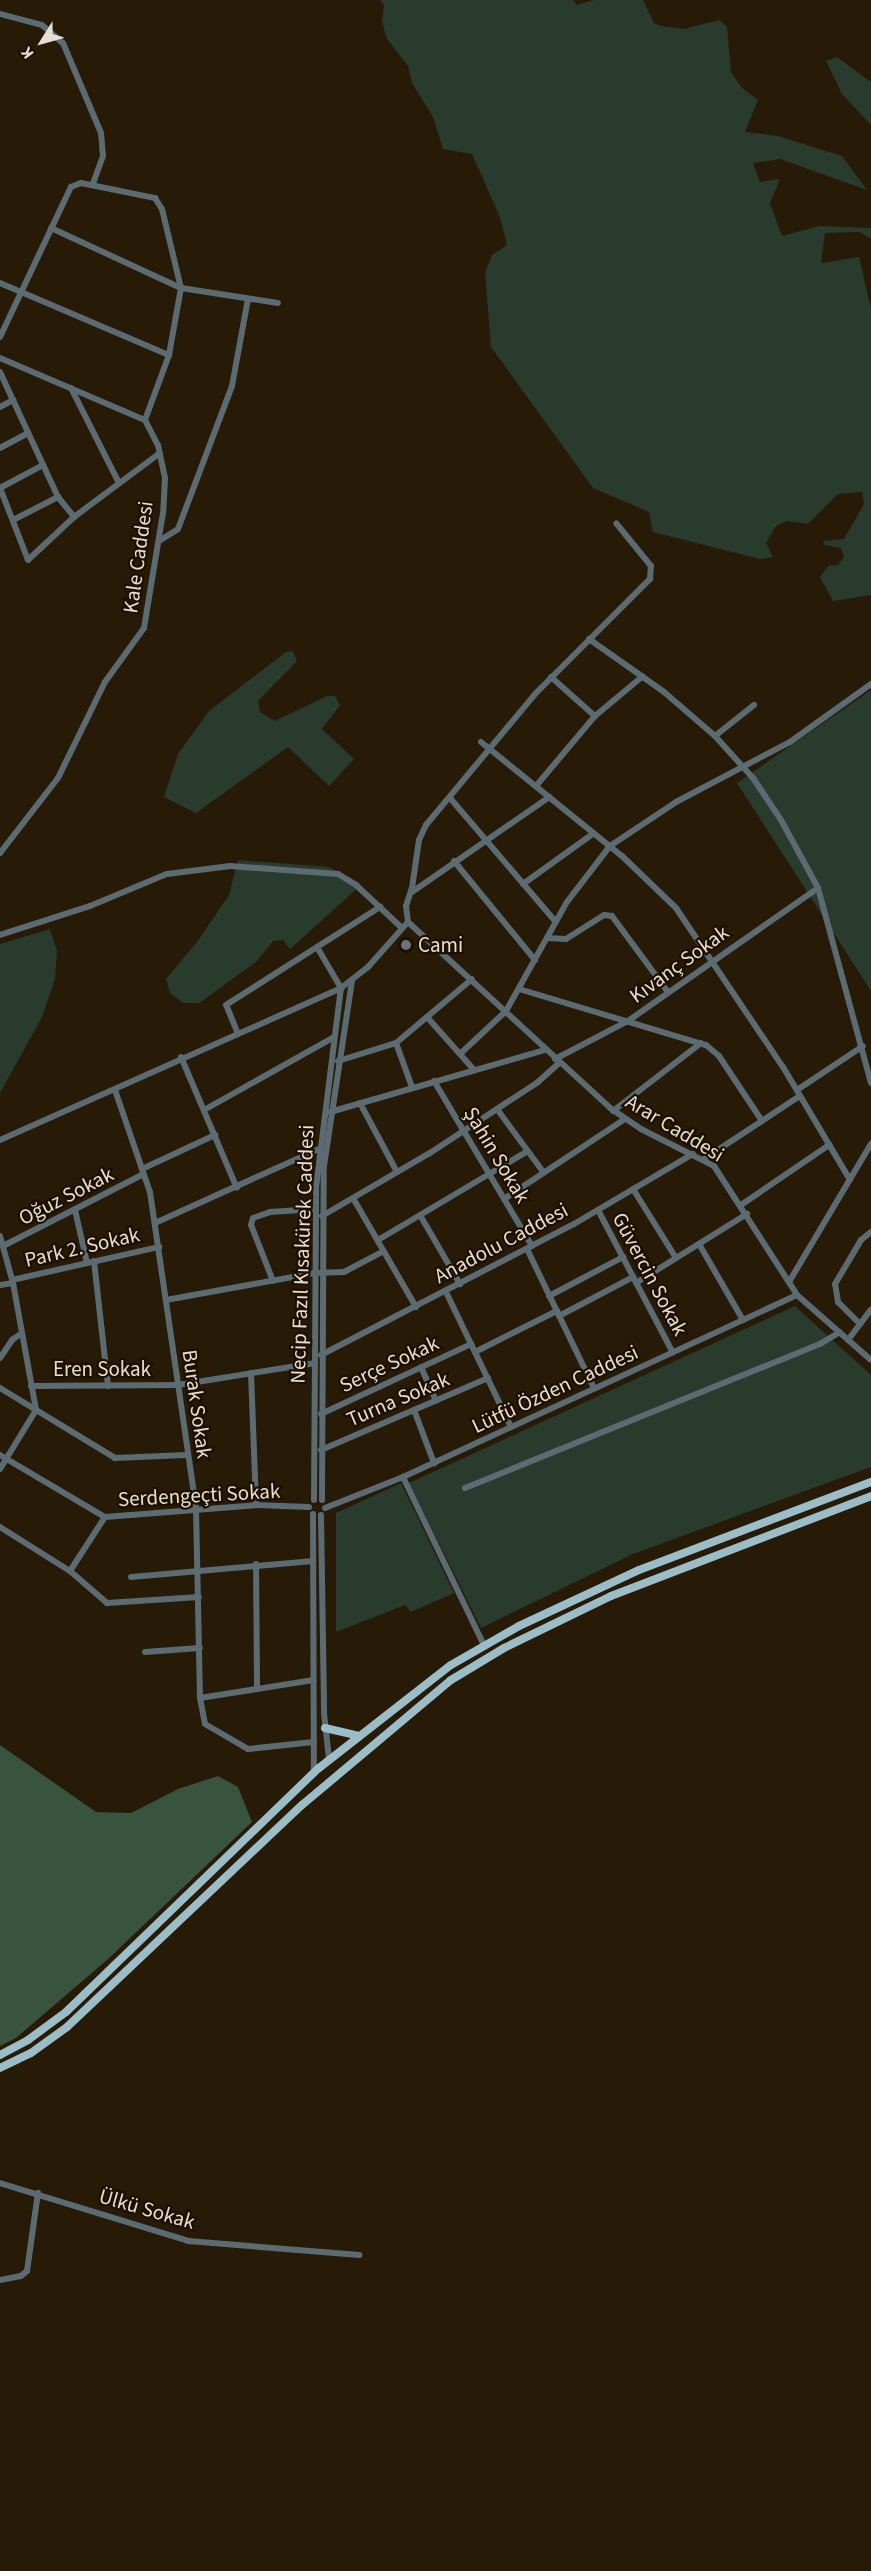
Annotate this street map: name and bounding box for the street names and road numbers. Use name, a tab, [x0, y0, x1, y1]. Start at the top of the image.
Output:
street label: Kale Caddesi	[118, 499, 158, 615]
street label: Kıvanç Sokak	[625, 920, 733, 1008]
street label: Arar Caddesi	[621, 1089, 729, 1167]
street label: Şahin Sokak	[458, 1102, 536, 1208]
street label: Necip Fazıl Kısakürek Caddesi	[285, 1124, 319, 1384]
street label: Oğuz Sokak	[14, 1161, 118, 1231]
street label: Anadolu Caddesi	[430, 1197, 572, 1289]
street label: Güvercin Sokak	[607, 1208, 693, 1340]
street label: Park 2. Sokak	[22, 1222, 142, 1272]
street label: Serçe Sokak	[336, 1330, 442, 1398]
street label: Lütfü Özden Caddesi	[468, 1339, 642, 1439]
street label: Burak Sokak	[177, 1348, 217, 1460]
street label: Eren Sokak	[53, 1356, 151, 1382]
street label: Turna Sokak	[343, 1366, 453, 1432]
street label: Serdengeçti Sokak	[117, 1478, 281, 1512]
street label: Ülkü Sokak	[96, 2183, 198, 2235]

